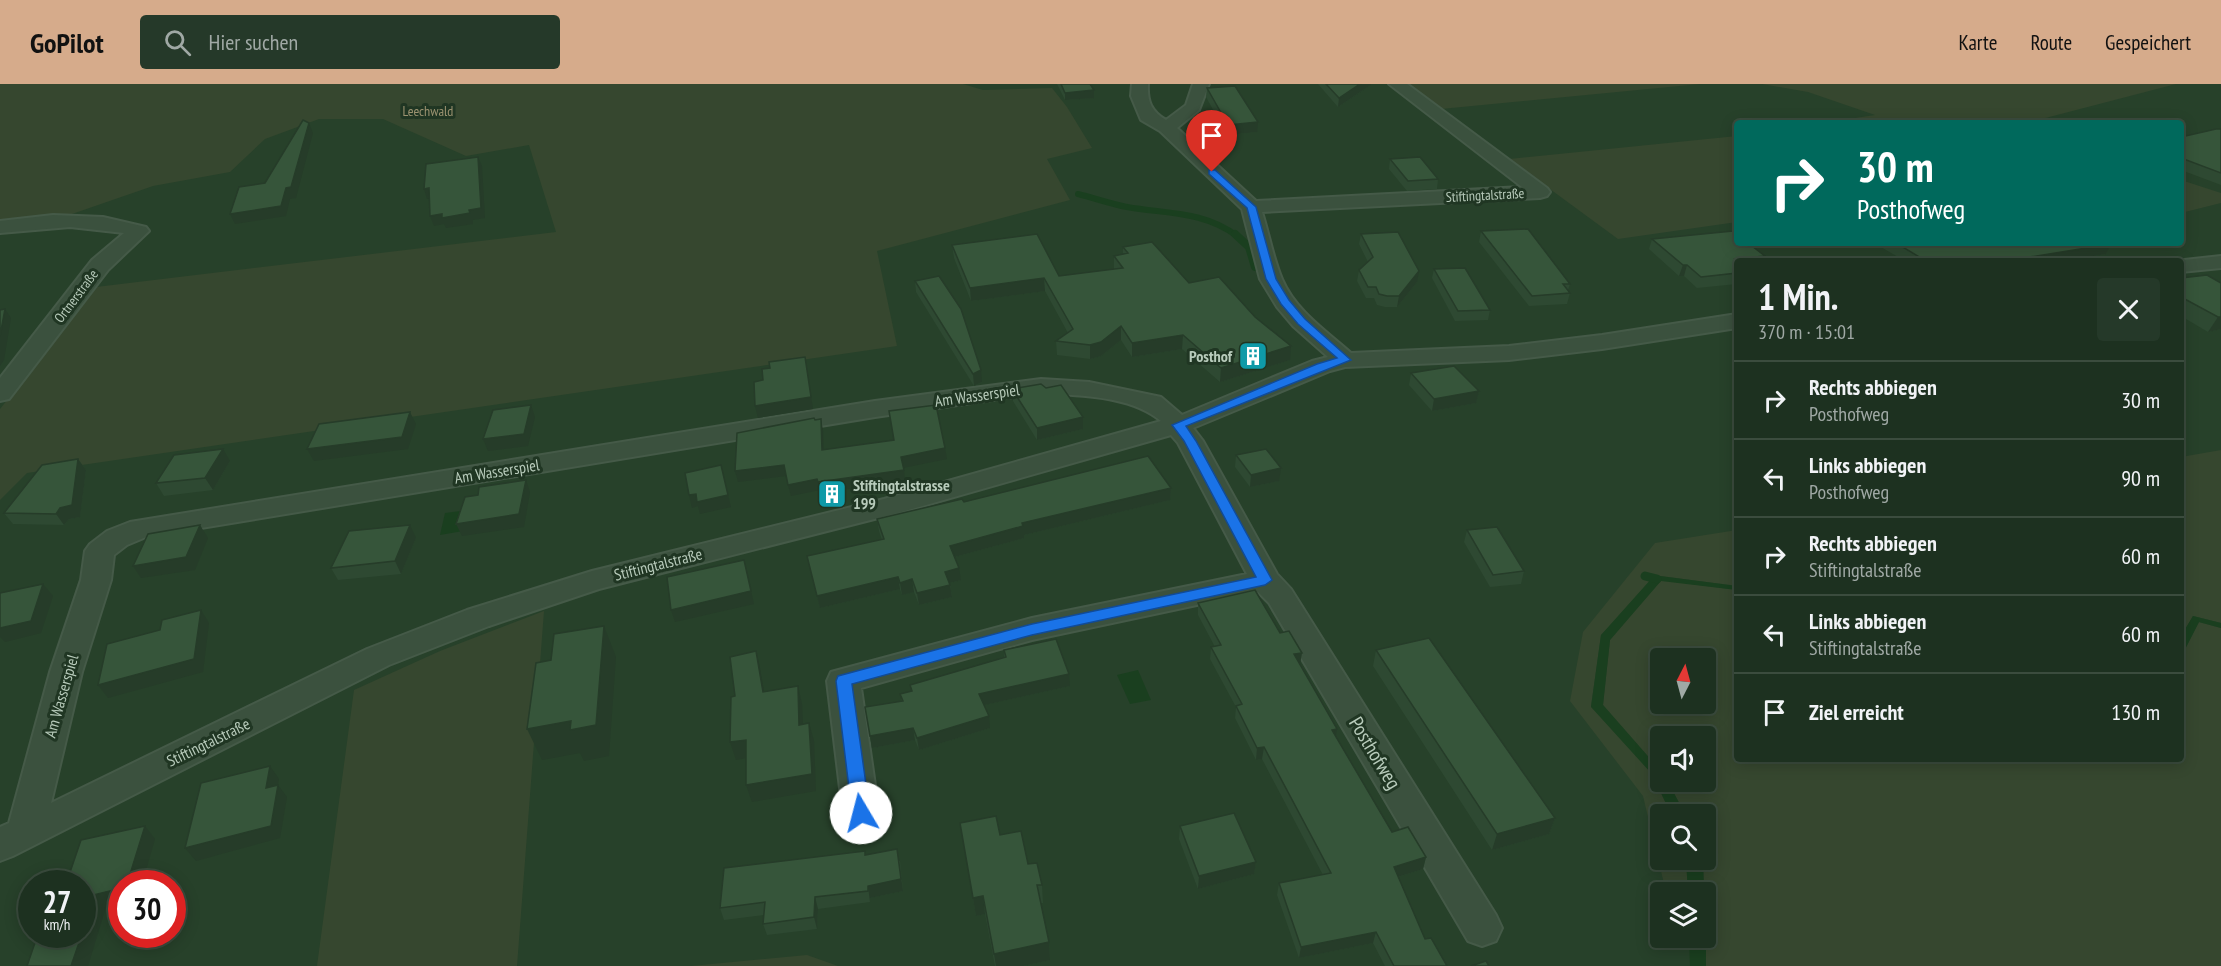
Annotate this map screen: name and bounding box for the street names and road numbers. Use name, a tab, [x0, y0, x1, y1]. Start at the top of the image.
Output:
street label: Stiftingtalstraße	[1445, 184, 1525, 206]
street label: Ortnerstraße	[50, 266, 102, 326]
street label: Am Wasserspiel	[933, 379, 1021, 411]
street label: Am Wasserspiel	[453, 454, 541, 488]
street label: Stiftingtalstraße	[612, 543, 704, 585]
street label: Am Wasserspiel	[40, 652, 82, 740]
street label: Posthofweg	[1343, 712, 1407, 794]
street label: Stiftingtalstraße	[163, 713, 253, 771]

